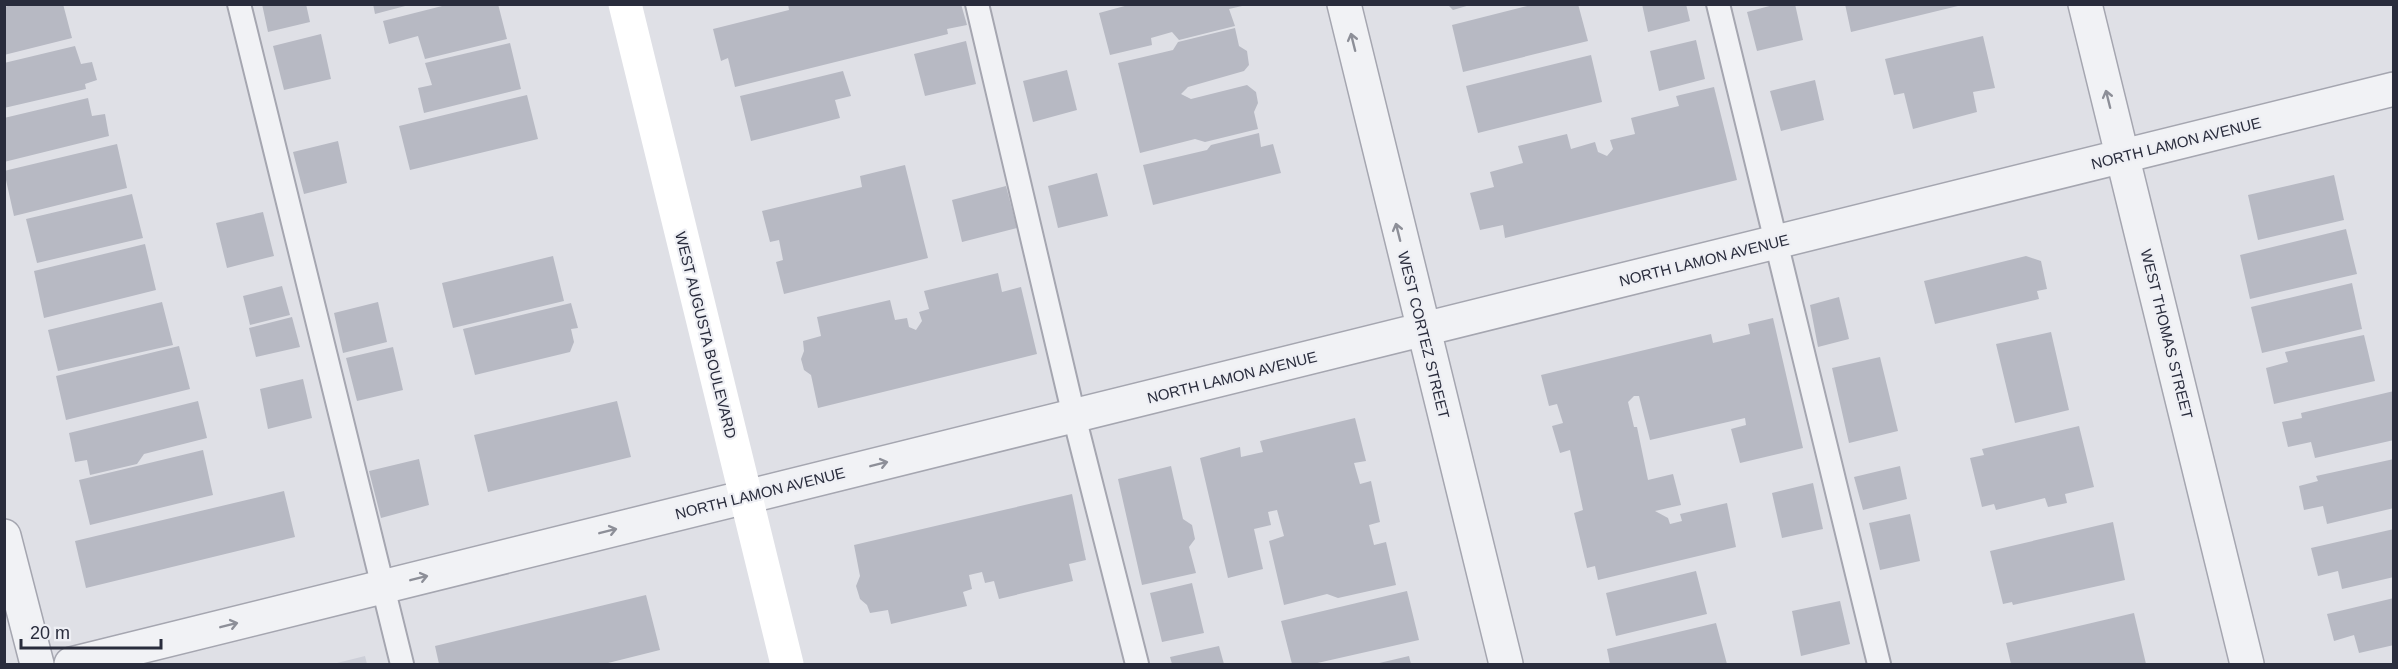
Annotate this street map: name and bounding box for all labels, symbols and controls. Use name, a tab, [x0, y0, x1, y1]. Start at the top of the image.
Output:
one-way arrow	[1346, 33, 1358, 52]
one-way arrow	[2102, 90, 2114, 109]
street label: NORTH LAMON AVENUE	[2089, 114, 2263, 172]
one-way arrow	[1392, 223, 1404, 242]
street label: WEST AUGUSTA BOULEVARD	[672, 230, 740, 440]
street label: NORTH LAMON AVENUE	[1617, 231, 1791, 289]
street label: WEST THOMAS STREET	[2138, 247, 2196, 421]
street label: WEST CORTEZ STREET	[1395, 250, 1453, 420]
street label: NORTH LAMON AVENUE	[1145, 348, 1319, 406]
one-way arrow	[869, 458, 888, 470]
street label: NORTH LAMON AVENUE	[673, 464, 847, 522]
one-way arrow	[598, 525, 617, 537]
one-way arrow	[409, 572, 428, 584]
scale bar	[21, 612, 160, 650]
one-way arrow	[220, 619, 239, 631]
text: 20 m	[30, 623, 70, 643]

